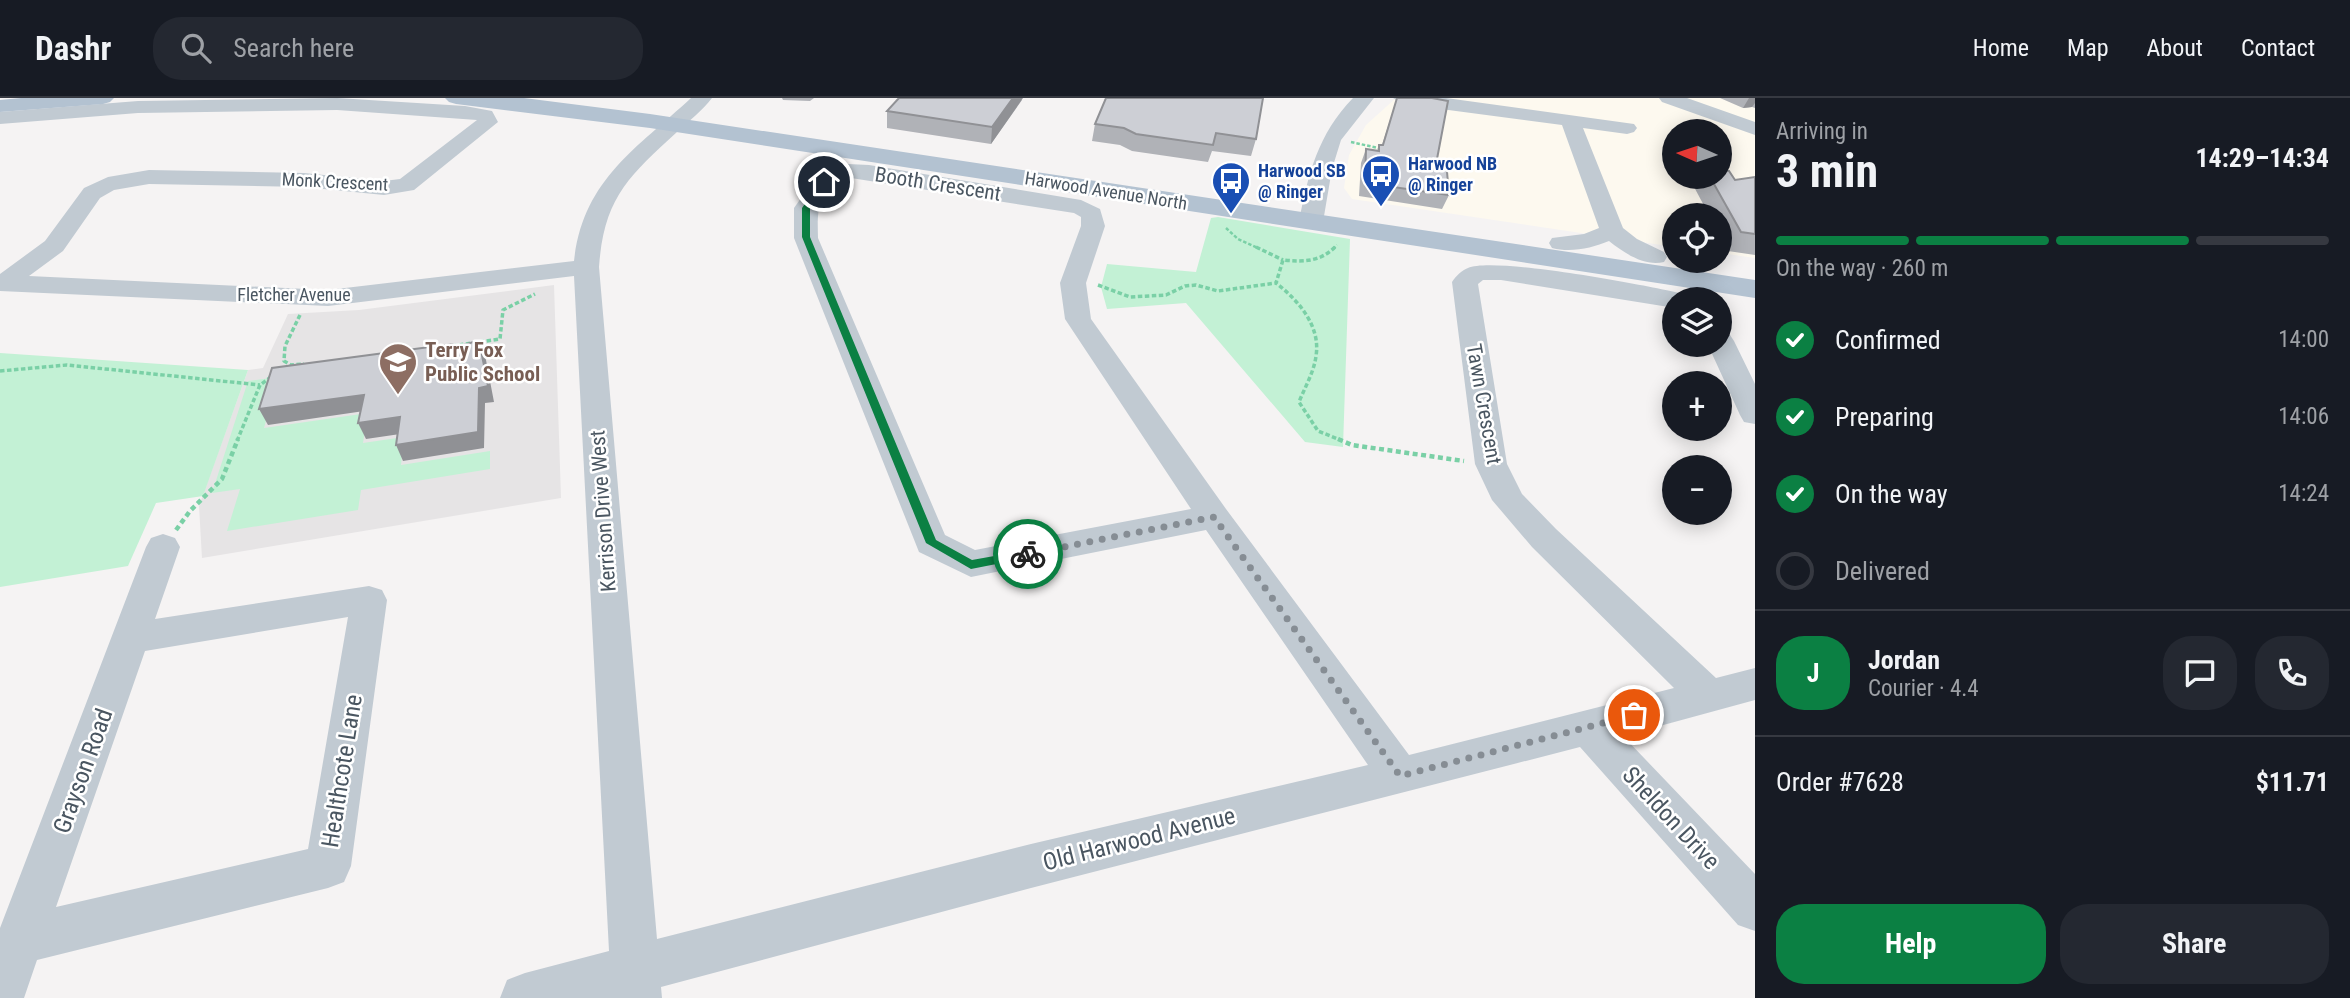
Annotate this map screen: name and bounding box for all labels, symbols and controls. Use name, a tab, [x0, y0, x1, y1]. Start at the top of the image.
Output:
search box	[153, 17, 643, 80]
text: Dashr	[35, 29, 111, 68]
icon: search	[177, 29, 215, 67]
text: Search here	[233, 33, 354, 63]
text: Home	[1973, 34, 2029, 62]
text: Map	[2067, 34, 2109, 62]
text: About	[2147, 34, 2203, 62]
text: Contact	[2241, 34, 2315, 62]
text: Arriving in	[1776, 118, 1868, 145]
north arrow	[1662, 119, 1732, 189]
map controls	[1662, 119, 1732, 525]
text: 14:29–14:34	[2195, 143, 2329, 173]
text: 3 min	[1776, 144, 1878, 198]
pin	[794, 152, 854, 212]
bus stop icon: Harwood NB @ Ringer	[1360, 153, 1402, 208]
place label: Harwood NB @ Ringer	[1408, 153, 1497, 195]
bus stop icon: Harwood SB @ Ringer	[1210, 160, 1252, 215]
place label: Harwood SB @ Ringer	[1258, 160, 1346, 202]
street label: Booth Crescent	[873, 162, 1003, 206]
icon: home	[805, 163, 843, 201]
street label: Harwood Avenue North	[1023, 167, 1189, 214]
street label: Monk Crescent	[281, 168, 389, 195]
button: locate	[1662, 203, 1732, 273]
text: On the way · 260 m	[1776, 255, 1948, 282]
street label: Fletcher Avenue	[237, 284, 351, 305]
button: layers	[1662, 287, 1732, 357]
icon: check	[1776, 321, 1814, 359]
text: Confirmed	[1835, 325, 1941, 355]
text: 14:00	[2278, 326, 2329, 353]
place label: Terry Fox Public School	[425, 338, 540, 386]
school or university icon: Terry Fox Public School	[377, 341, 419, 396]
street label: Tawn Crescent	[1462, 342, 1506, 466]
button: +	[1662, 371, 1732, 441]
icon: check	[1776, 398, 1814, 436]
text: Preparing	[1835, 402, 1934, 432]
text: 14:06	[2278, 403, 2329, 430]
street label: Kerrison Drive West	[585, 429, 621, 593]
button: −	[1662, 455, 1732, 525]
icon: check	[1776, 475, 1814, 513]
text: On the way	[1835, 479, 1948, 509]
text: 14:24	[2278, 480, 2329, 507]
courier	[993, 519, 1063, 589]
icon: bike	[1009, 535, 1047, 573]
text: Delivered	[1835, 556, 1930, 586]
button: chat	[2163, 636, 2237, 710]
button: phone	[2255, 636, 2329, 710]
text: Jordan	[1868, 645, 1940, 675]
text: J	[1807, 658, 1819, 688]
text: Courier · 4.4	[1868, 675, 1979, 702]
pin	[1604, 685, 1664, 745]
street label: Healthcote Lane	[316, 692, 368, 850]
icon: bag	[1615, 696, 1653, 734]
street label: Grayson Road	[48, 705, 118, 837]
street label: Sheldon Drive	[1617, 761, 1725, 875]
text: Order #7628	[1776, 767, 1904, 797]
text: $11.71	[2256, 767, 2329, 797]
street label: Old Harwood Avenue	[1040, 802, 1238, 876]
button: Help	[1776, 904, 2046, 984]
button: Share	[2060, 904, 2329, 984]

